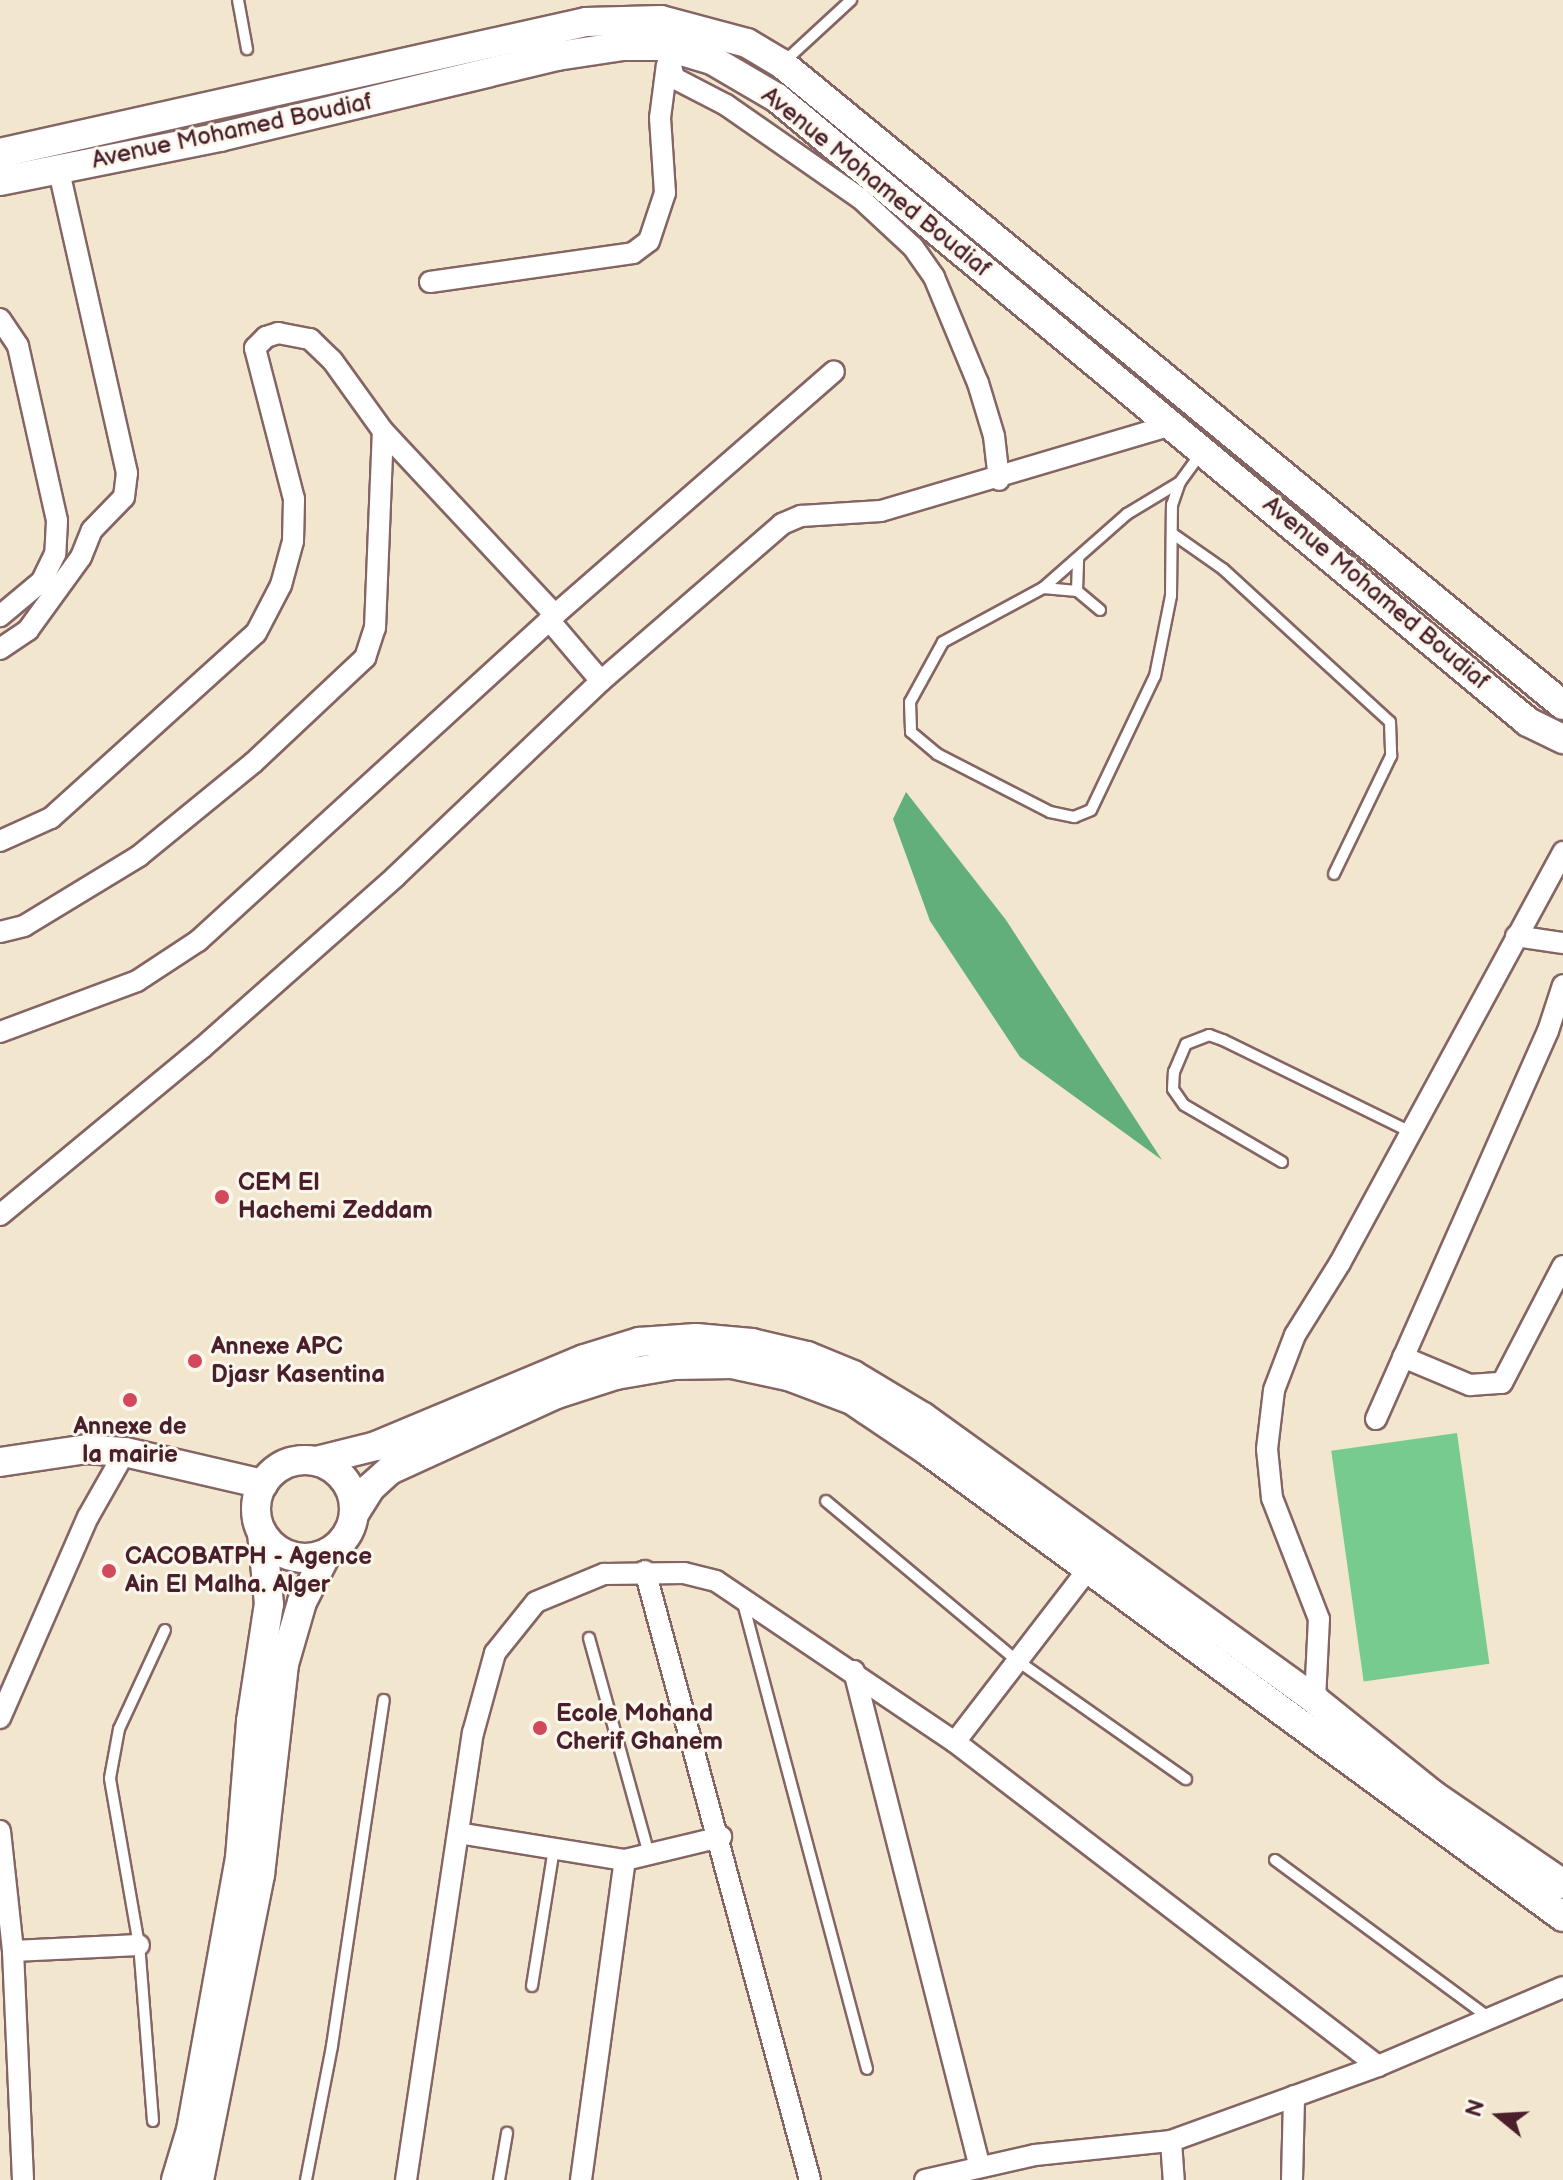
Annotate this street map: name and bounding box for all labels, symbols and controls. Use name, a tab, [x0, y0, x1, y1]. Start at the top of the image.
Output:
street label: Avenue Mohamed Boudiaf	[756, 81, 996, 283]
street label: Avenue Mohamed Boudiaf	[89, 87, 375, 175]
street label: Avenue Mohamed Boudiaf	[1257, 490, 1495, 696]
place label: CEM El Hachemi Zeddam	[238, 1169, 433, 1225]
marker: CEM El Hachemi Zeddam	[213, 1188, 231, 1206]
place label: Annexe APC Djasr Kasentina	[211, 1333, 385, 1389]
marker: Annexe APC Djasr Kasentina	[186, 1352, 204, 1370]
marker: Annexe de la mairie	[121, 1391, 139, 1409]
place label: Annexe de la mairie	[74, 1413, 186, 1469]
place label: CACOBATPH - Agence Ain El Malha. Alger	[125, 1543, 372, 1599]
marker: CACOBATPH - Agence Ain El Malha. Alger	[100, 1562, 118, 1580]
place label: Ecole Mohand Cherif Ghanem	[556, 1700, 723, 1756]
marker: Ecole Mohand Cherif Ghanem	[531, 1719, 549, 1737]
north arrow	[1459, 2076, 1539, 2156]
text: N	[1460, 2096, 1491, 2120]

